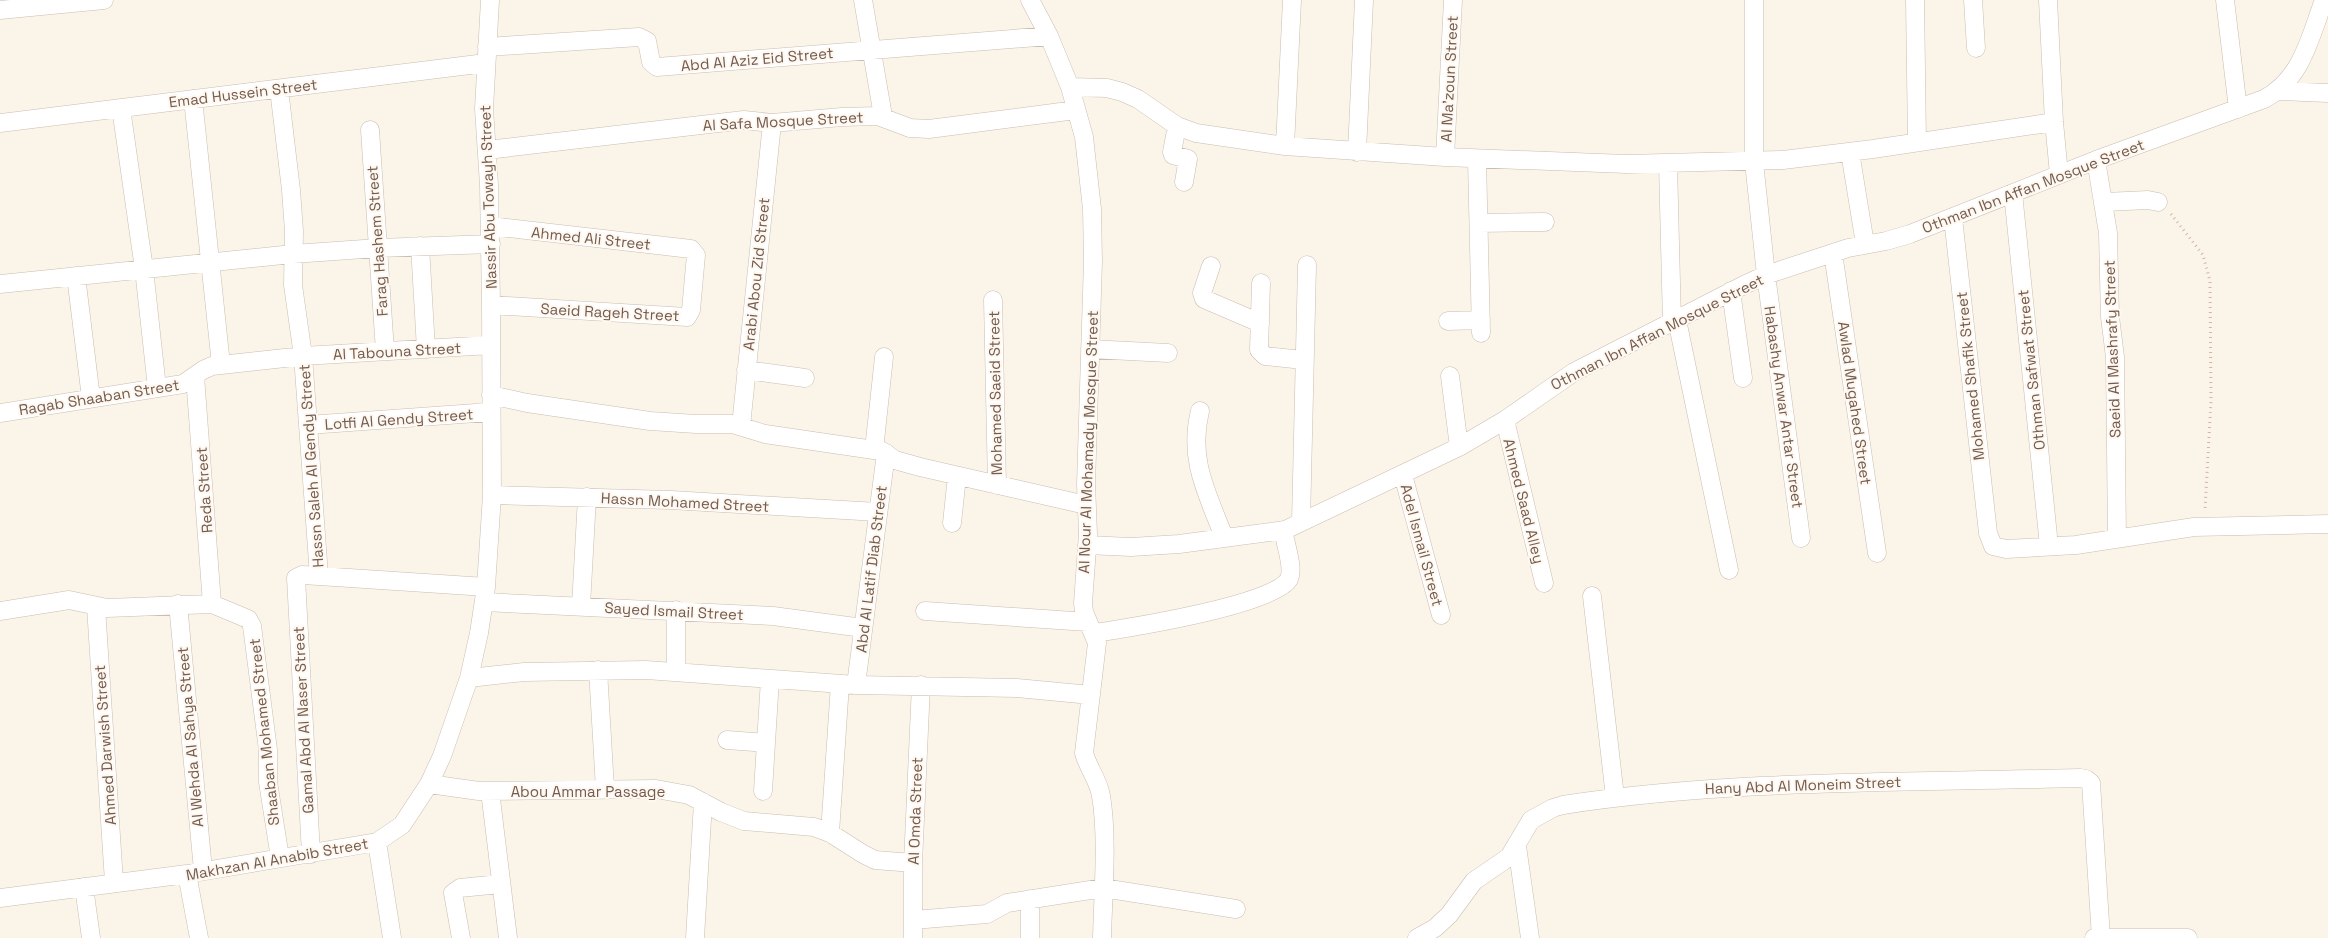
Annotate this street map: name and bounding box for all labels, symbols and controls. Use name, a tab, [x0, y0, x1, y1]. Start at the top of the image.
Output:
street label: Al Ma'zoun Street	[1436, 15, 1462, 143]
street label: Abd Al Aziz Eid Street	[680, 43, 834, 75]
street label: Emad Hussein Street	[168, 74, 318, 112]
street label: Nassir Abu Towayh Street	[475, 105, 501, 289]
street label: Al Safa Mosque Street	[702, 107, 864, 135]
street label: Othman Ibn Affan Mosque Street	[1919, 135, 2147, 237]
street label: Farag Hashem Street	[362, 165, 392, 317]
street label: Arabi Abou Zid Street	[739, 197, 773, 351]
street label: Ahmed Ali Street	[530, 222, 652, 254]
street label: Saeid Al Mashrafy Street	[2099, 260, 2125, 438]
street label: Othman Ibn Affan Mosque Street	[1547, 270, 1767, 394]
street label: Othman Safwat Street	[2013, 289, 2049, 451]
street label: Mohamed Shafik Street	[1952, 291, 1988, 461]
street label: Saeid Rageh Street	[540, 299, 680, 325]
street label: Habashy Anwar Antar Street	[1760, 305, 1808, 510]
street label: Mohamed Saeid Street	[984, 310, 1006, 476]
street label: Al Nour Al Mohamady Mosque Street	[1074, 310, 1102, 574]
street label: Awlad Mugahed Street	[1834, 320, 1876, 486]
street label: Al Tabouna Street	[332, 338, 462, 364]
street label: Hassn Saleh Al Gendy Street	[294, 364, 328, 568]
street label: Ragab Shaaban Street	[17, 375, 181, 419]
street label: Lotfi Al Gendy Street	[324, 404, 474, 434]
street label: Ahmed Saad Alley	[1499, 436, 1549, 566]
street label: Reda Street	[192, 446, 216, 534]
street label: Adel Ismail Street	[1397, 482, 1447, 608]
street label: Abd Al Latif Diab Street	[851, 484, 891, 654]
street label: Hassn Mohamed Street	[600, 488, 770, 516]
street label: Sayed Ismail Street	[604, 598, 744, 624]
street label: Gamal Abd Al Naser Street	[289, 626, 317, 814]
street label: Shaaban Mohamed Street	[245, 637, 283, 827]
street label: Al Wehda Al Sahya Street	[173, 646, 207, 828]
street label: Ahmed Darwish Street	[90, 664, 120, 826]
street label: Al Omda Street	[904, 757, 926, 865]
street label: Hany Abd Al Moneim Street	[1705, 772, 1902, 798]
street label: Abou Ammar Passage	[511, 782, 665, 801]
street label: Makhzan Al Anabib Street	[184, 834, 370, 884]

